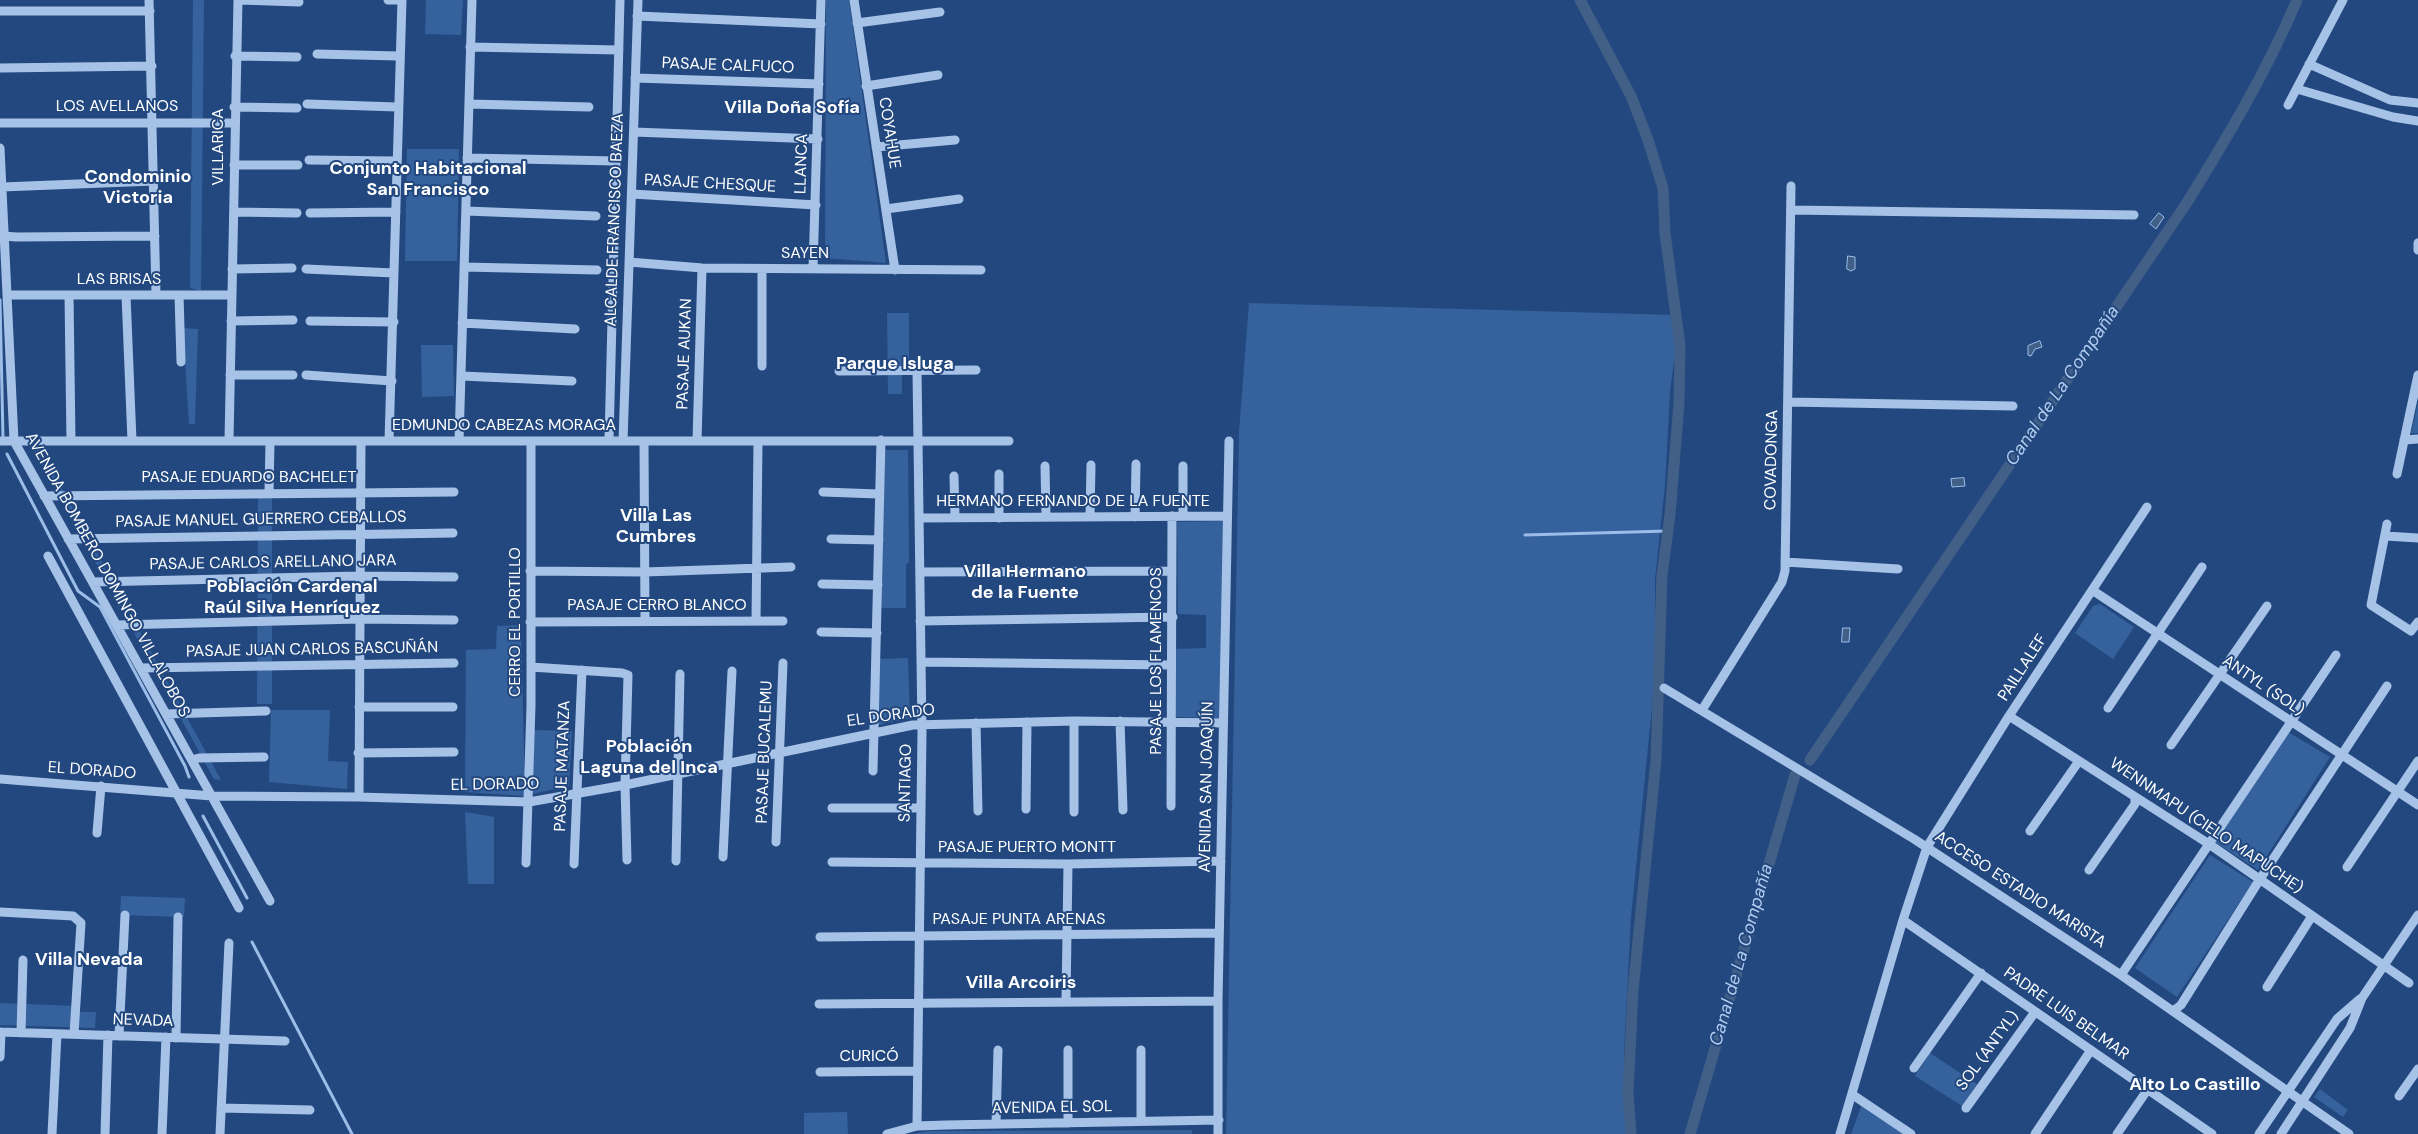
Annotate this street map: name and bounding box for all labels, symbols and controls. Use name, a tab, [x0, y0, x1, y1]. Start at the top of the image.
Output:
street label: PASAJE CALFUCO	[661, 54, 795, 78]
street label: COYAHUE	[874, 96, 904, 170]
street label: LOS AVELLANOS	[56, 97, 178, 117]
district label: Villa Doña Sofía	[724, 97, 860, 119]
street label: VILLARICA	[209, 108, 229, 186]
street label: ALCALDE FRANCISCO BAEZA	[602, 113, 628, 327]
street label: LLANCA	[791, 133, 813, 195]
district label: Conjunto Habitacional San Francisco	[329, 158, 527, 200]
district label: Condominio Victoria	[84, 166, 192, 208]
street label: PASAJE CHESQUE	[643, 171, 777, 197]
street label: SAYEN	[781, 244, 829, 264]
street label: LAS BRISAS	[77, 270, 161, 290]
street label: PASAJE AUKAN	[673, 298, 697, 410]
water label: Canal de La Compañía	[2001, 302, 2125, 470]
district label: Parque Isluga	[836, 353, 954, 375]
street label: COVADONGA	[1762, 410, 1782, 510]
street label: EDMUNDO CABEZAS MORAGA	[392, 416, 616, 436]
street label: AVENIDA BOMBERO DOMINGO VILLALOBOS	[20, 429, 194, 721]
street label: PASAJE EDUARDO BACHELET	[142, 468, 356, 488]
street label: HERMANO FERNANDO DE LA FUENTE	[936, 492, 1210, 512]
district label: Villa Las Cumbres	[616, 505, 696, 548]
street label: PASAJE MANUEL GUERRERO CEBALLOS	[115, 508, 407, 532]
street label: CERRO EL PORTILLO	[506, 547, 526, 697]
street label: PASAJE CARLOS ARELLANO JARA	[149, 551, 397, 575]
district label: Villa Hermano de la Fuente	[964, 561, 1086, 604]
street label: PASAJE LOS FLAMENCOS	[1147, 567, 1167, 755]
district label: Población Cardenal Raúl Silva Henríquez	[204, 576, 380, 618]
street label: PASAJE CERRO BLANCO	[567, 596, 747, 616]
street label: PAILLALEF	[1994, 631, 2052, 705]
street label: PASAJE JUAN CARLOS BASCUÑÁN	[186, 638, 438, 662]
street label: ANTYL (SOL)	[2218, 652, 2308, 720]
street label: PASAJE BUCALEMU	[753, 680, 777, 824]
street label: PASAJE MATANZA	[551, 700, 575, 832]
street label: EL DORADO	[846, 700, 936, 732]
street label: AVENIDA SAN JOAQUÍN	[1196, 701, 1218, 873]
district label: Población Laguna del Inca	[580, 736, 718, 779]
street label: SANTIAGO	[896, 744, 916, 822]
street label: WENNMAPU (CIELO MAPUCHE)	[2106, 754, 2306, 898]
street label: EL DORADO	[47, 758, 137, 784]
street label: EL DORADO	[451, 775, 539, 795]
street label: ACCESO ESTADIO MARISTA	[1931, 827, 2109, 953]
street label: PASAJE PUERTO MONTT	[938, 838, 1116, 858]
water label: Canal de La Compañía	[1706, 862, 1778, 1048]
street label: PASAJE PUNTA ARENAS	[932, 910, 1106, 930]
district label: Villa Nevada	[35, 949, 143, 971]
street label: PADRE LUIS BELMAR	[2000, 963, 2132, 1065]
district label: Villa Arcoiris	[966, 972, 1076, 994]
street label: SOL (ANTYL)	[1953, 1007, 2023, 1095]
street label: NEVADA	[112, 1010, 174, 1032]
street label: CURICÓ	[839, 1047, 899, 1067]
district label: Alto Lo Castillo	[2129, 1074, 2261, 1096]
street label: AVENIDA EL SOL	[992, 1097, 1112, 1119]

